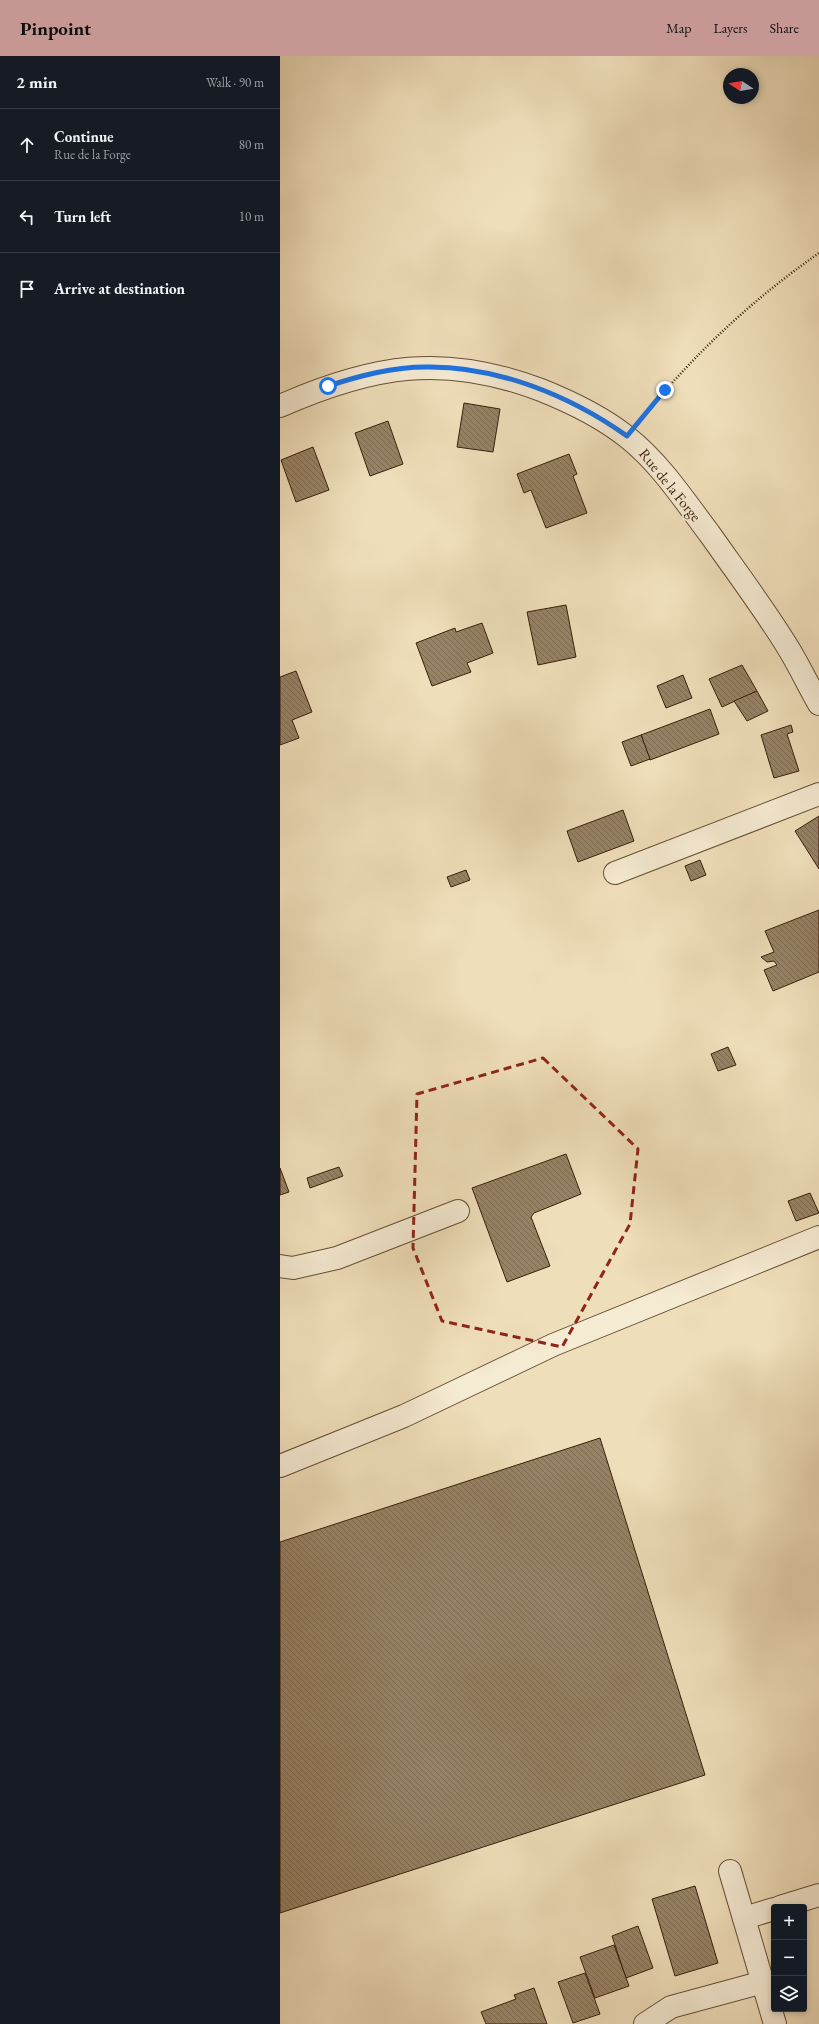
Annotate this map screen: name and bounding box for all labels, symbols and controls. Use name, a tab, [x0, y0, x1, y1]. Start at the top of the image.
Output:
text: Pinpoint	[20, 16, 91, 41]
text: Map	[666, 19, 691, 37]
text: Layers	[713, 19, 748, 37]
text: Share	[770, 19, 799, 37]
north arrow	[723, 68, 759, 104]
text: 2 min	[16, 71, 57, 93]
text: Walk · 90 m	[206, 74, 264, 91]
text: Continue	[54, 127, 114, 146]
icon: ahead	[16, 134, 38, 156]
text: 80 m	[239, 136, 264, 153]
text: Rue de la Forge	[54, 146, 131, 163]
icon: left	[16, 206, 38, 228]
text: Turn left	[54, 207, 111, 226]
text: 10 m	[239, 208, 264, 225]
icon: arrive	[16, 278, 38, 300]
text: Arrive at destination	[54, 279, 185, 298]
route start	[319, 377, 337, 395]
route end	[656, 381, 674, 399]
street label: Rue de la Forge	[635, 444, 706, 525]
map controls	[771, 1904, 807, 2012]
button: +	[771, 1904, 807, 1940]
button: −	[771, 1940, 807, 1976]
button: layers	[771, 1976, 807, 2012]

